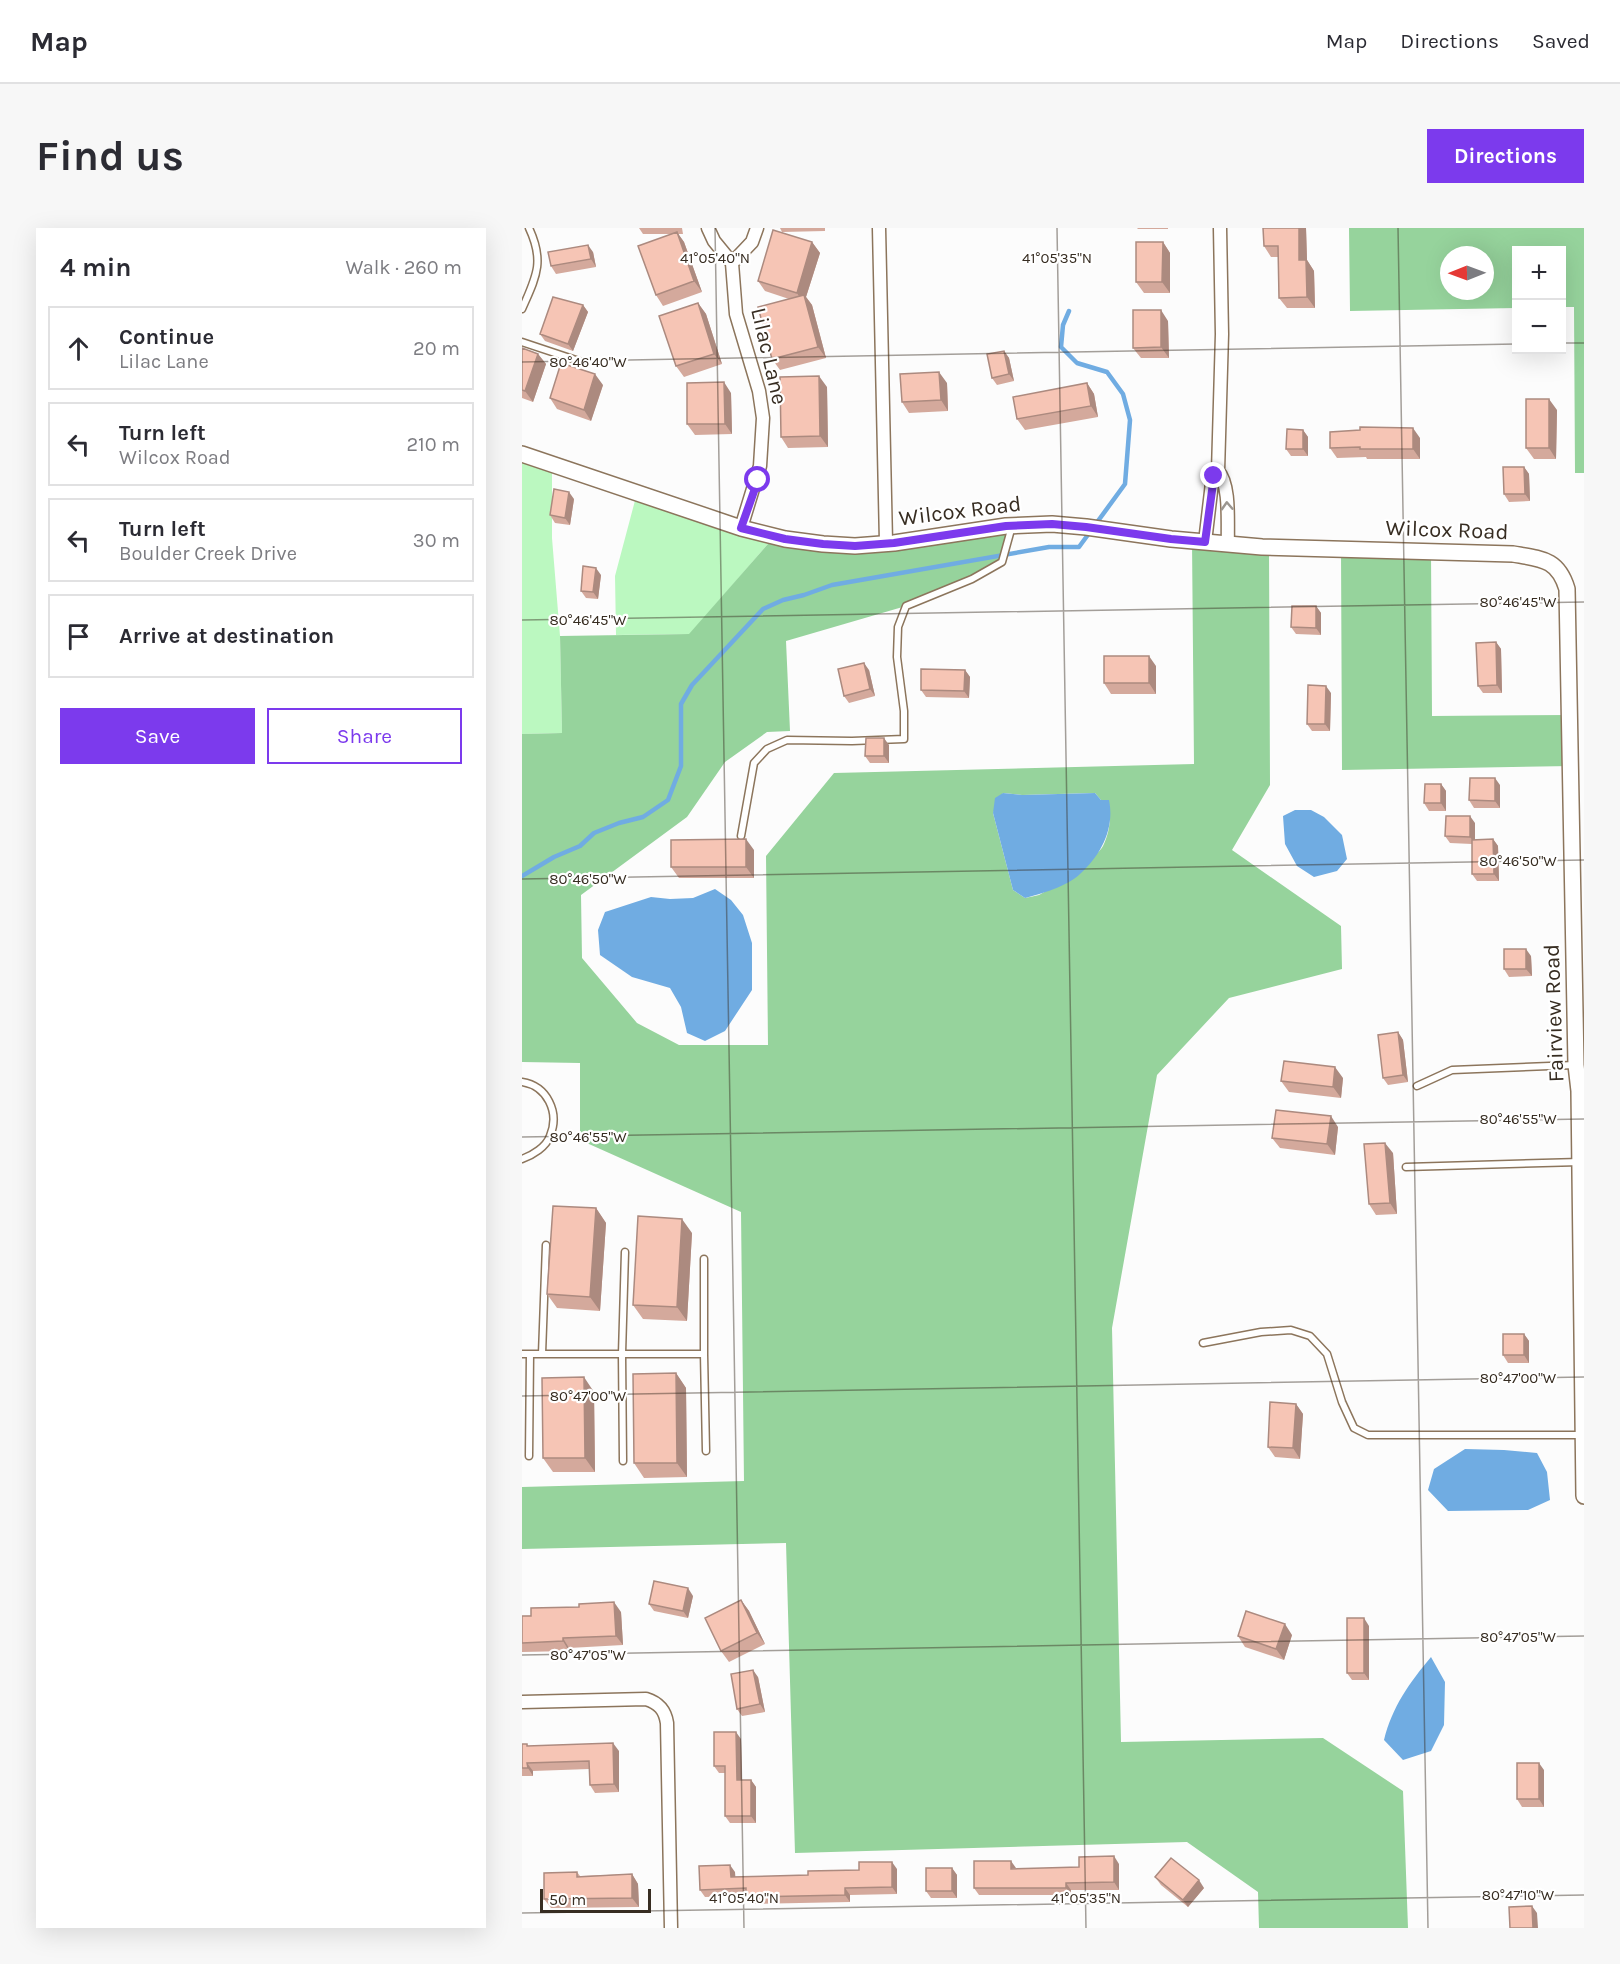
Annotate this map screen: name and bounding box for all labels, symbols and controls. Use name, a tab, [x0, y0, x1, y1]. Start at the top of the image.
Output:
text: Map	[30, 25, 88, 58]
text: Map	[1326, 29, 1367, 53]
text: Directions	[1400, 29, 1499, 53]
text: Saved	[1532, 29, 1590, 53]
button: Directions	[1427, 129, 1584, 183]
text: Find us	[36, 131, 184, 181]
north arrow	[1440, 246, 1494, 300]
map controls	[1512, 246, 1566, 354]
button: +	[1512, 246, 1566, 300]
text: 41°05'40"N	[680, 249, 750, 267]
text: 41°05'35"N	[1022, 249, 1092, 267]
text: 4 min	[60, 252, 131, 283]
text: Walk · 260 m	[345, 256, 462, 279]
button: −	[1512, 300, 1566, 354]
street label: Lilac Lane	[745, 305, 793, 407]
text: Continue	[119, 324, 214, 350]
icon: ahead	[62, 332, 95, 365]
text: 20 m	[413, 337, 460, 360]
text: Lilac Lane	[119, 350, 209, 373]
text: 80°46'40"W	[549, 353, 627, 371]
text: Turn left	[119, 420, 206, 446]
icon: left	[62, 428, 95, 461]
text: 210 m	[406, 433, 460, 456]
text: Wilcox Road	[119, 446, 231, 469]
route end	[1200, 462, 1226, 488]
route start	[744, 466, 770, 492]
street label: Wilcox Road	[897, 491, 1023, 531]
one-way arrow	[1220, 502, 1233, 511]
street label: Wilcox Road	[1385, 515, 1509, 545]
text: Turn left	[119, 516, 206, 542]
icon: left	[62, 524, 95, 557]
text: 30 m	[413, 529, 460, 552]
text: Boulder Creek Drive	[119, 542, 297, 565]
text: 80°46'45"W	[1479, 593, 1557, 611]
text: 80°46'45"W	[549, 611, 627, 629]
icon: arrive	[62, 620, 95, 653]
text: Arrive at destination	[119, 623, 334, 649]
button: Save	[60, 708, 255, 764]
button: Share	[267, 708, 462, 764]
text: 80°46'50"W	[1479, 852, 1557, 870]
text: 80°46'50"W	[549, 870, 627, 888]
street label: Fairview Road	[1539, 943, 1569, 1083]
text: 80°46'55"W	[1479, 1110, 1557, 1128]
text: 80°46'55"W	[549, 1128, 627, 1146]
text: 80°47'00"W	[1480, 1369, 1557, 1387]
text: 80°47'00"W	[550, 1387, 627, 1405]
text: 80°47'05"W	[1480, 1628, 1557, 1646]
text: 80°47'05"W	[550, 1646, 627, 1664]
scale bar	[540, 1886, 651, 1914]
text: 80°47'10"W	[1482, 1886, 1555, 1904]
text: 41°05'40"N	[709, 1889, 779, 1907]
text: 41°05'35"N	[1051, 1889, 1121, 1907]
text: 50 m	[549, 1890, 586, 1909]

